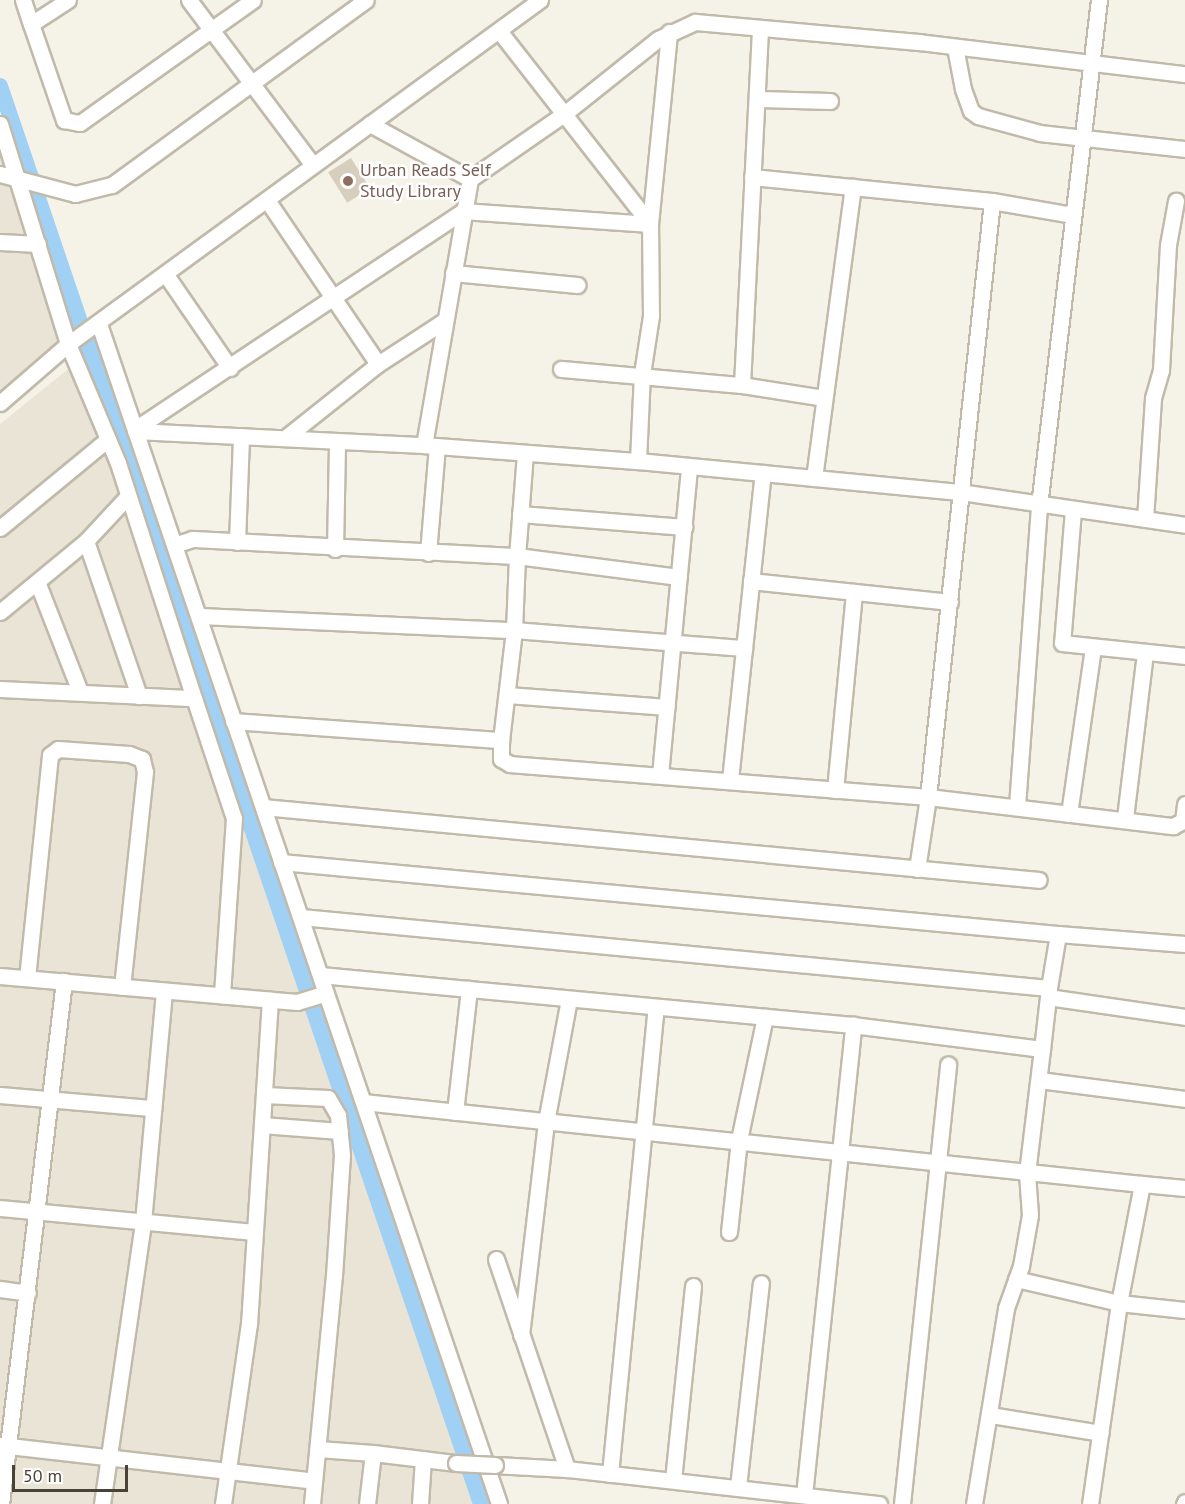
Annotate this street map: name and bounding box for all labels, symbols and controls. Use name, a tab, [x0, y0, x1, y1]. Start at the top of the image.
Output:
place label: Urban Reads Self Study Library	[360, 160, 491, 202]
marker: Urban Reads Self Study Library	[341, 174, 355, 188]
scale bar	[15, 1453, 130, 1491]
text: 50 m	[23, 1464, 62, 1487]

